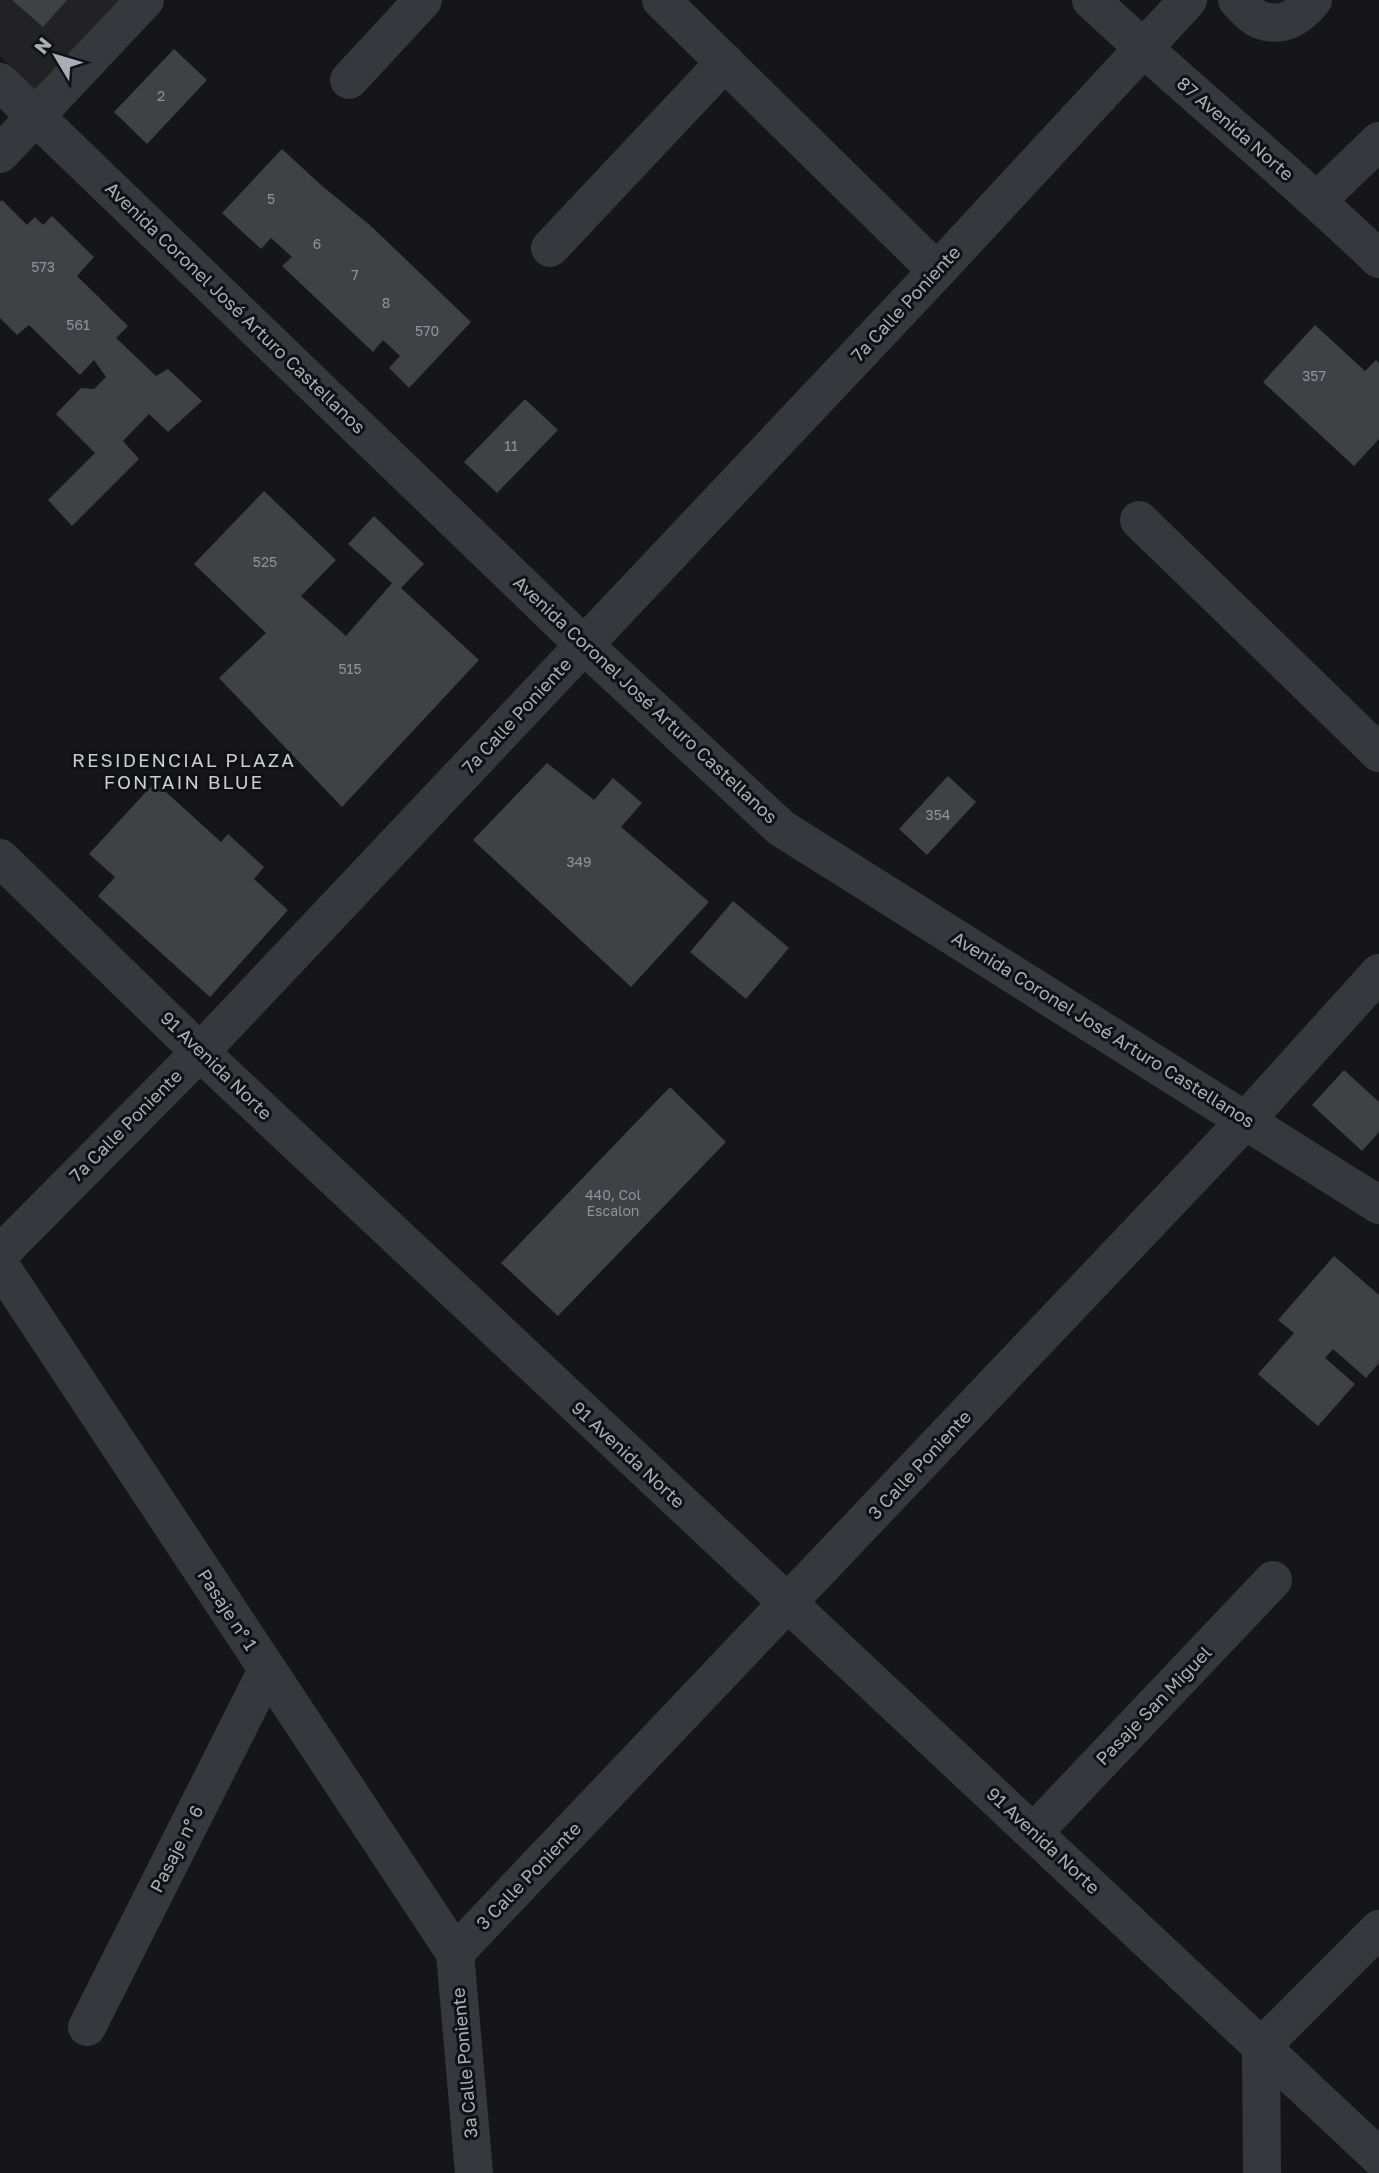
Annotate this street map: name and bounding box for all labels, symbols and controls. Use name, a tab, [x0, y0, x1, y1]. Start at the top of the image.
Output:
north arrow	[21, 21, 91, 91]
text: N	[29, 32, 56, 58]
street label: 87 Avenida Norte	[1173, 72, 1298, 185]
house number: 2	[157, 87, 165, 104]
street label: Avenida Coronel José Arturo Castellanos	[101, 177, 370, 438]
house number: 5	[267, 190, 275, 207]
house number: 6	[313, 235, 321, 252]
street label: 7a Calle Poniente	[846, 241, 965, 366]
house number: 573	[31, 258, 55, 275]
house number: 7	[351, 266, 359, 283]
house number: 8	[382, 294, 390, 311]
house number: 561	[66, 316, 90, 333]
house number: 570	[415, 322, 439, 339]
house number: 357	[1302, 367, 1326, 384]
house number: 11	[504, 437, 518, 454]
house number: 525	[253, 553, 277, 570]
street label: Avenida Coronel José Arturo Castellanos	[509, 571, 782, 828]
street label: 7a Calle Poniente	[457, 653, 576, 778]
house number: 515	[338, 660, 362, 677]
district label: RESIDENCIAL PLAZA FONTAIN BLUE	[72, 748, 296, 793]
house number: 354	[926, 806, 950, 823]
house number: 349	[566, 853, 592, 870]
street label: Avenida Coronel José Arturo Castellanos	[948, 926, 1259, 1132]
street label: 91 Avenida Norte	[156, 1007, 277, 1124]
street label: 7a Calle Poniente	[64, 1064, 186, 1186]
house number: 440, Col Escalon	[585, 1186, 641, 1219]
street label: 91 Avenida Norte	[568, 1396, 690, 1512]
street label: 3 Calle Poniente	[863, 1405, 975, 1523]
street label: Pasaje n° 1	[193, 1565, 262, 1654]
street label: Pasaje San Miguel	[1091, 1641, 1216, 1769]
street label: 91 Avenida Norte	[983, 1782, 1105, 1898]
street label: Pasaje n° 6	[145, 1801, 207, 1896]
street label: 3 Calle Poniente	[471, 1817, 585, 1934]
street label: 3a Calle Poniente	[446, 1987, 482, 2139]

